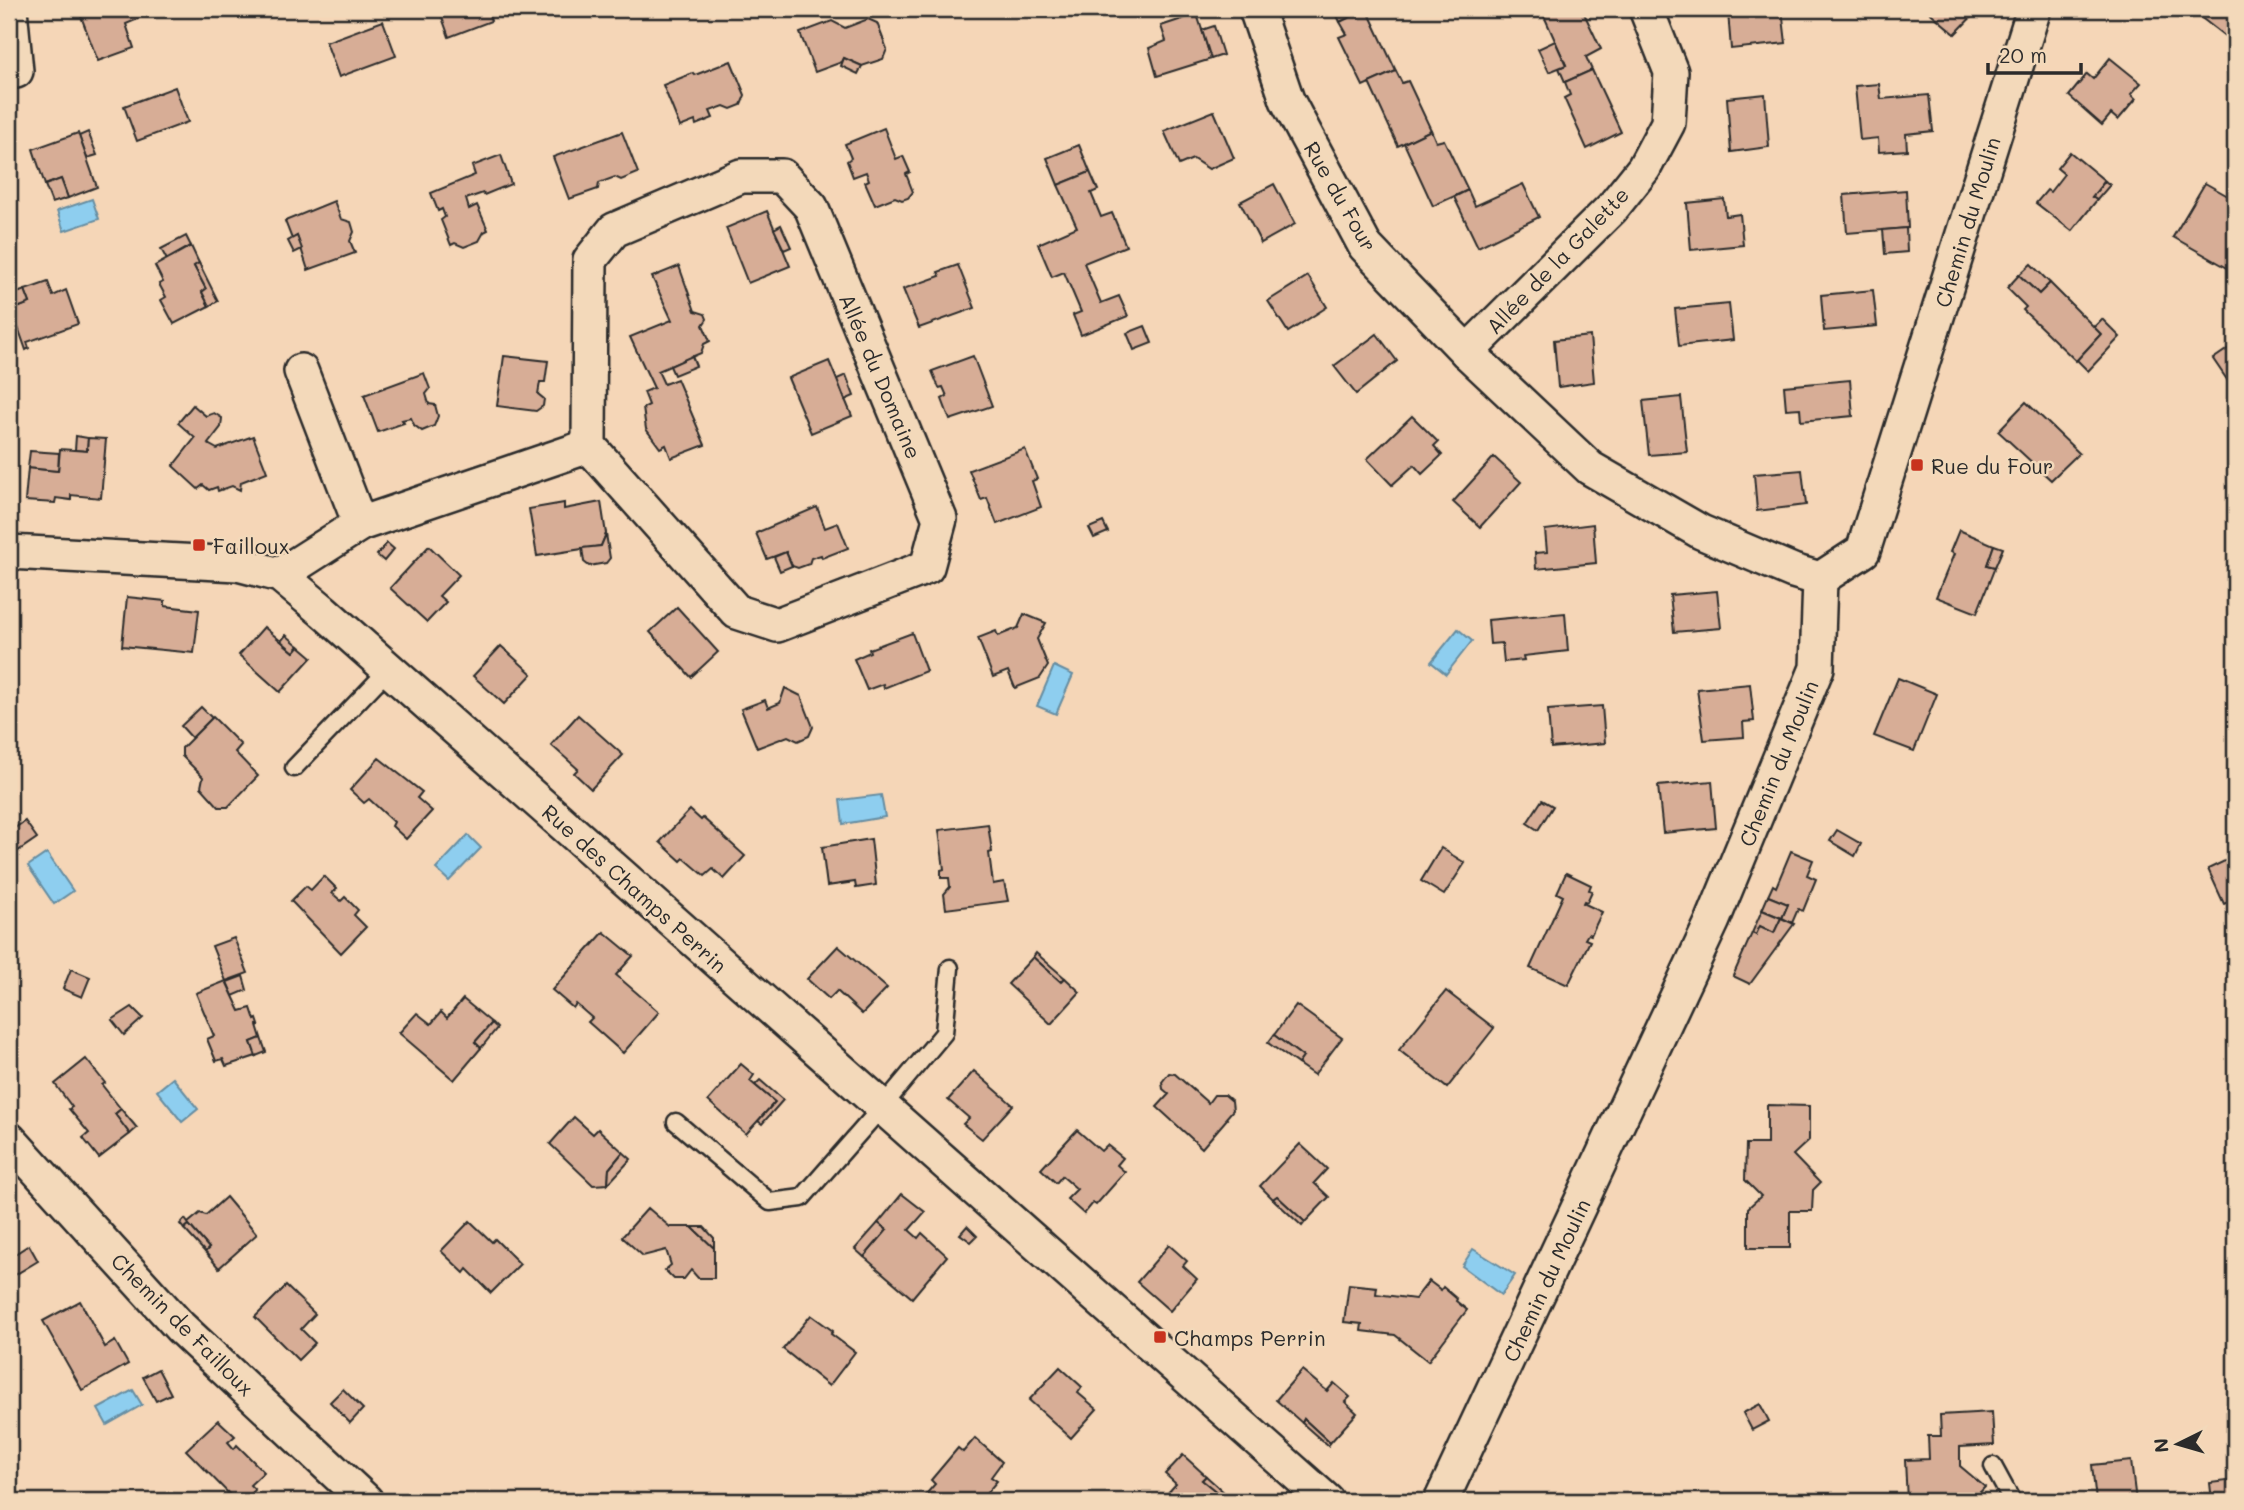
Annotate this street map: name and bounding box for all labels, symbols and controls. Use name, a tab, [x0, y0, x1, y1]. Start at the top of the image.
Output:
scale bar	[1988, 32, 2081, 76]
text: 20 m	[1999, 41, 2047, 68]
street label: Chemin du Moulin	[1928, 133, 2006, 311]
street label: Rue du Four	[1299, 136, 1383, 256]
street label: Allée de la Galette	[1480, 181, 1634, 339]
street label: Allée du Domaine	[834, 289, 928, 463]
place label: Rue du Four	[1931, 452, 2053, 479]
marker: Rue du Four	[1909, 457, 1925, 473]
place label: Failloux	[213, 532, 289, 559]
marker: Failloux	[191, 537, 207, 553]
street label: Chemin du Moulin	[1732, 676, 1824, 850]
street label: Rue des Champs Perrin	[537, 798, 733, 978]
street label: Chemin du Moulin	[1496, 1194, 1596, 1366]
street label: Chemin de Failloux	[106, 1247, 260, 1401]
place label: Champs Perrin	[1174, 1324, 1326, 1351]
marker: Champs Perrin	[1152, 1329, 1168, 1345]
north arrow	[2142, 1408, 2212, 1478]
text: N	[2147, 1437, 2174, 1454]

